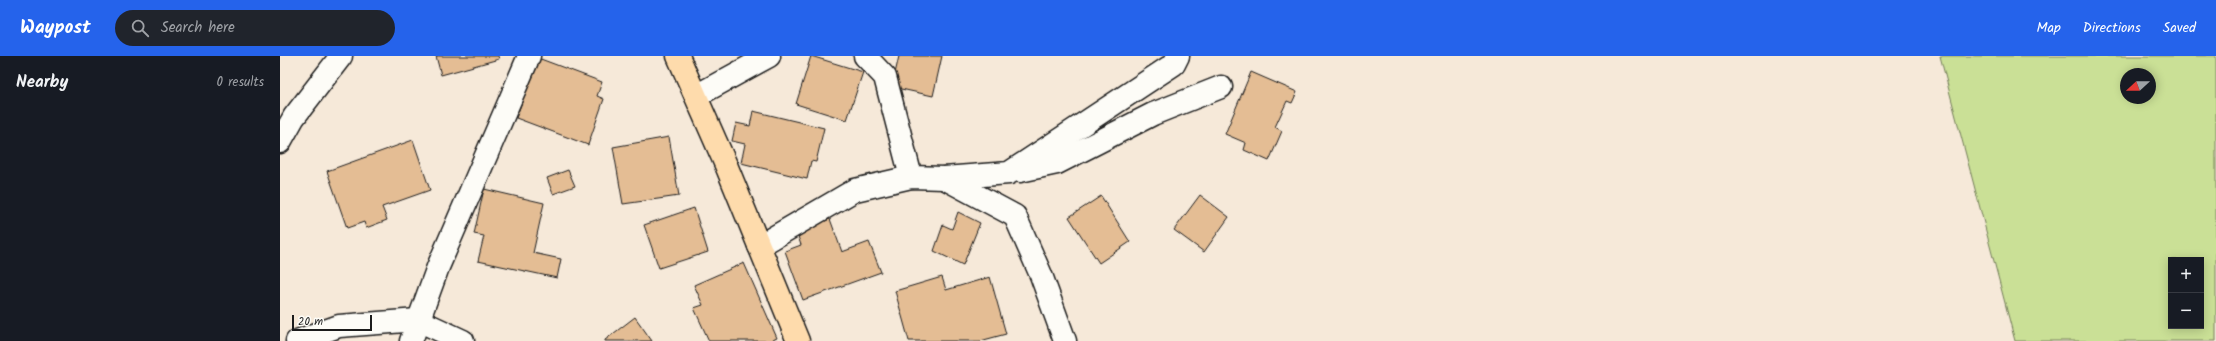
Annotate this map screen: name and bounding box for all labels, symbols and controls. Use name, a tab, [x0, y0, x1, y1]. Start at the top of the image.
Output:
search box	[115, 10, 395, 46]
text: Waypost	[20, 13, 91, 43]
text: Search here	[161, 16, 235, 40]
icon: search	[129, 17, 151, 39]
text: Map	[2036, 17, 2061, 39]
text: Directions	[2083, 17, 2141, 39]
text: Saved	[2163, 17, 2196, 39]
north arrow	[2120, 68, 2156, 104]
text: Nearby	[16, 69, 68, 96]
text: 0 results	[217, 72, 264, 93]
map controls	[2168, 257, 2204, 329]
button: +	[2168, 257, 2204, 293]
button: −	[2168, 293, 2204, 329]
scale bar	[292, 313, 372, 332]
text: 20 m	[298, 313, 323, 331]

